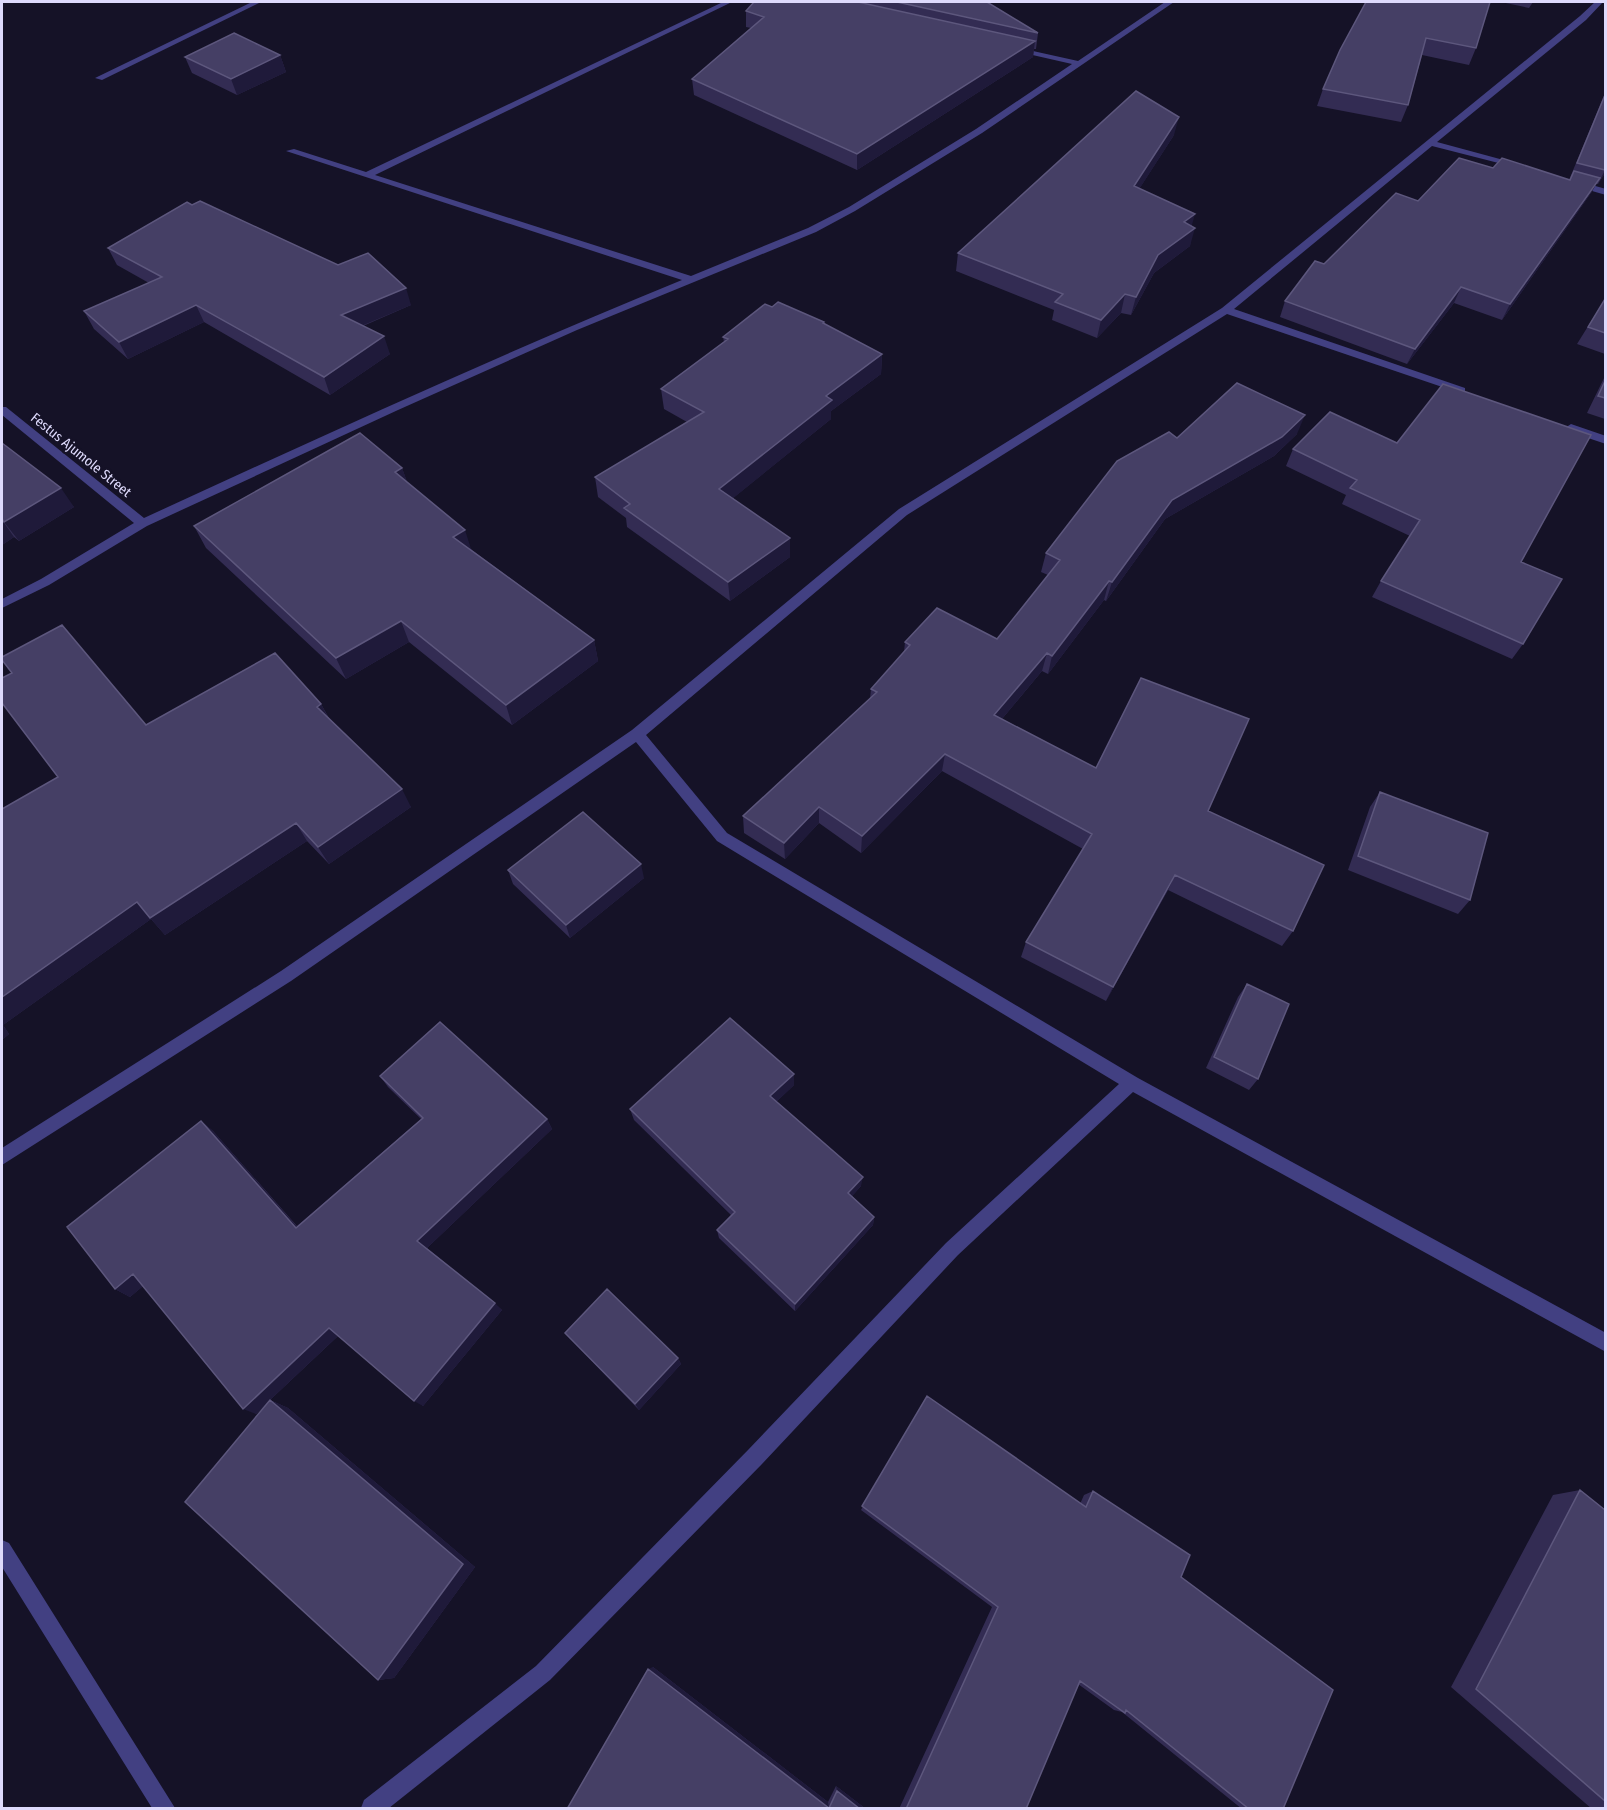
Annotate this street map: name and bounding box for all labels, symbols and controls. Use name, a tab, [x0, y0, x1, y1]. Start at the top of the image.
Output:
street label: Festus Ajumole Street	[27, 409, 135, 501]

